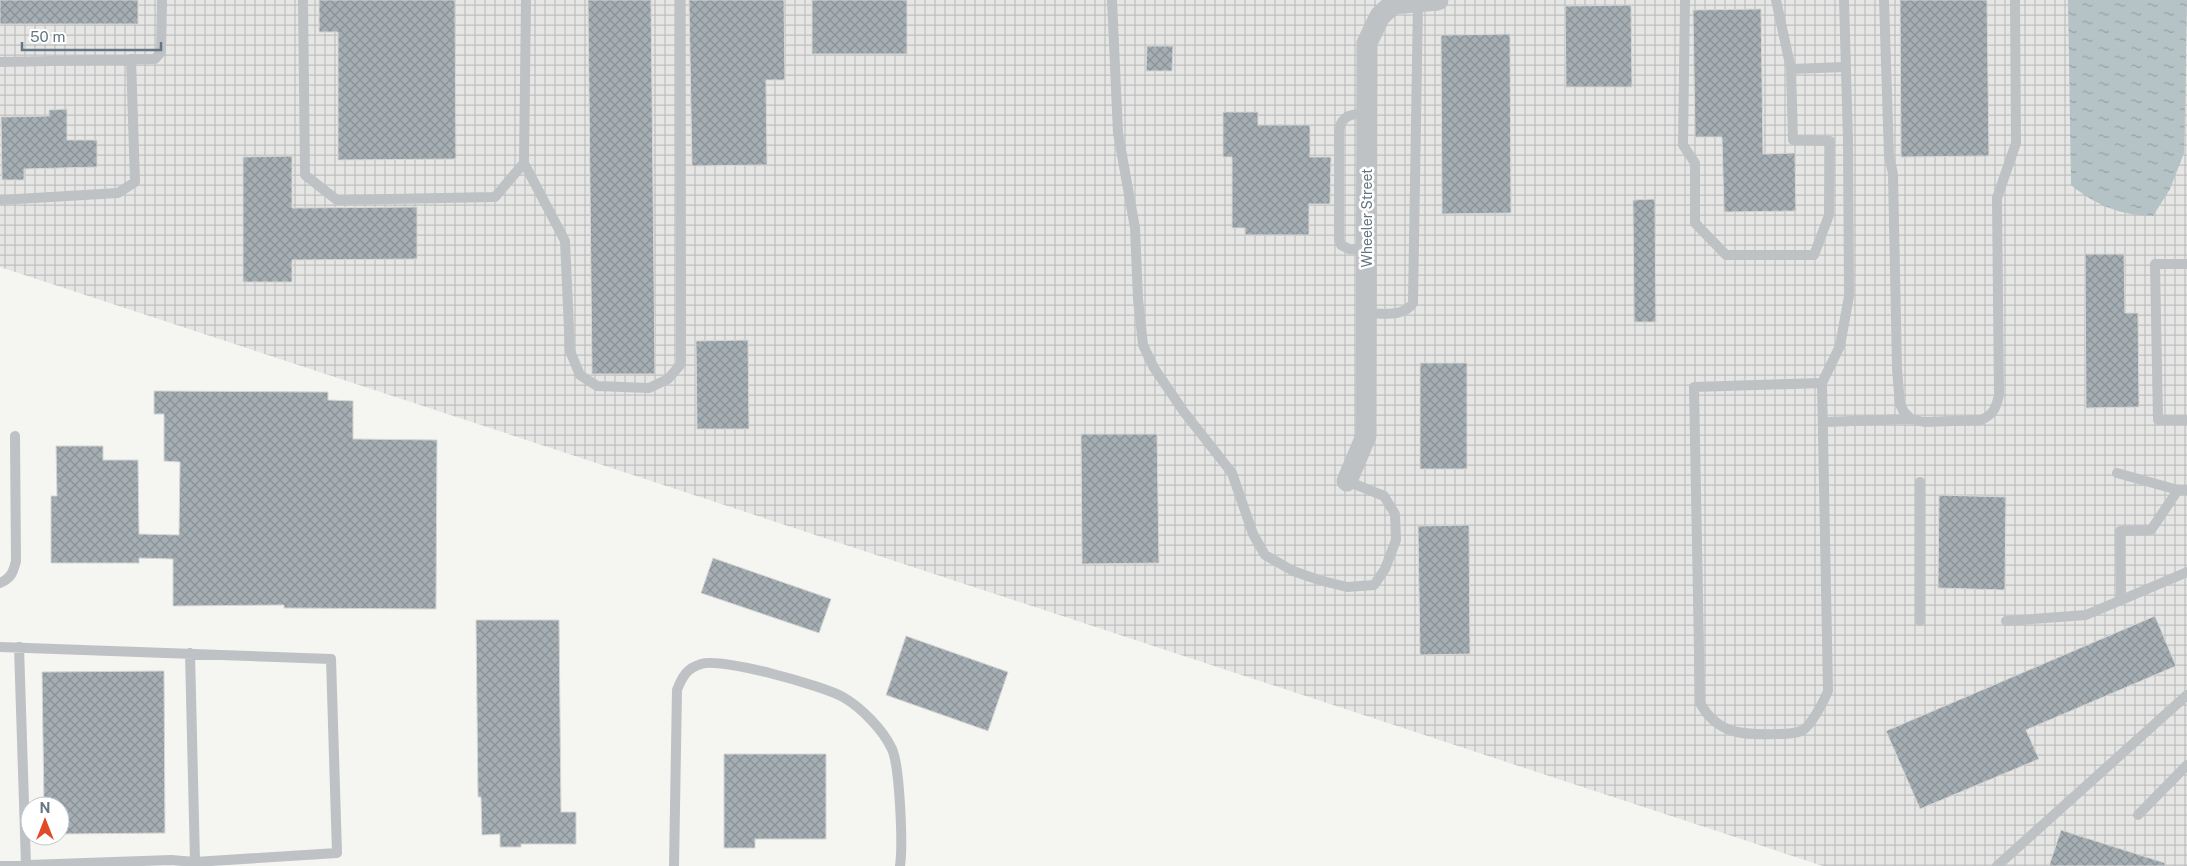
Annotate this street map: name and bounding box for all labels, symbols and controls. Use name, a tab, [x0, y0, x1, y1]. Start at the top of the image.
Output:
scale bar	[22, 20, 161, 52]
text: 50 m	[30, 28, 65, 45]
street label: Wheeler Street	[1359, 169, 1375, 267]
north arrow	[20, 796, 70, 846]
text: N	[40, 800, 50, 816]

